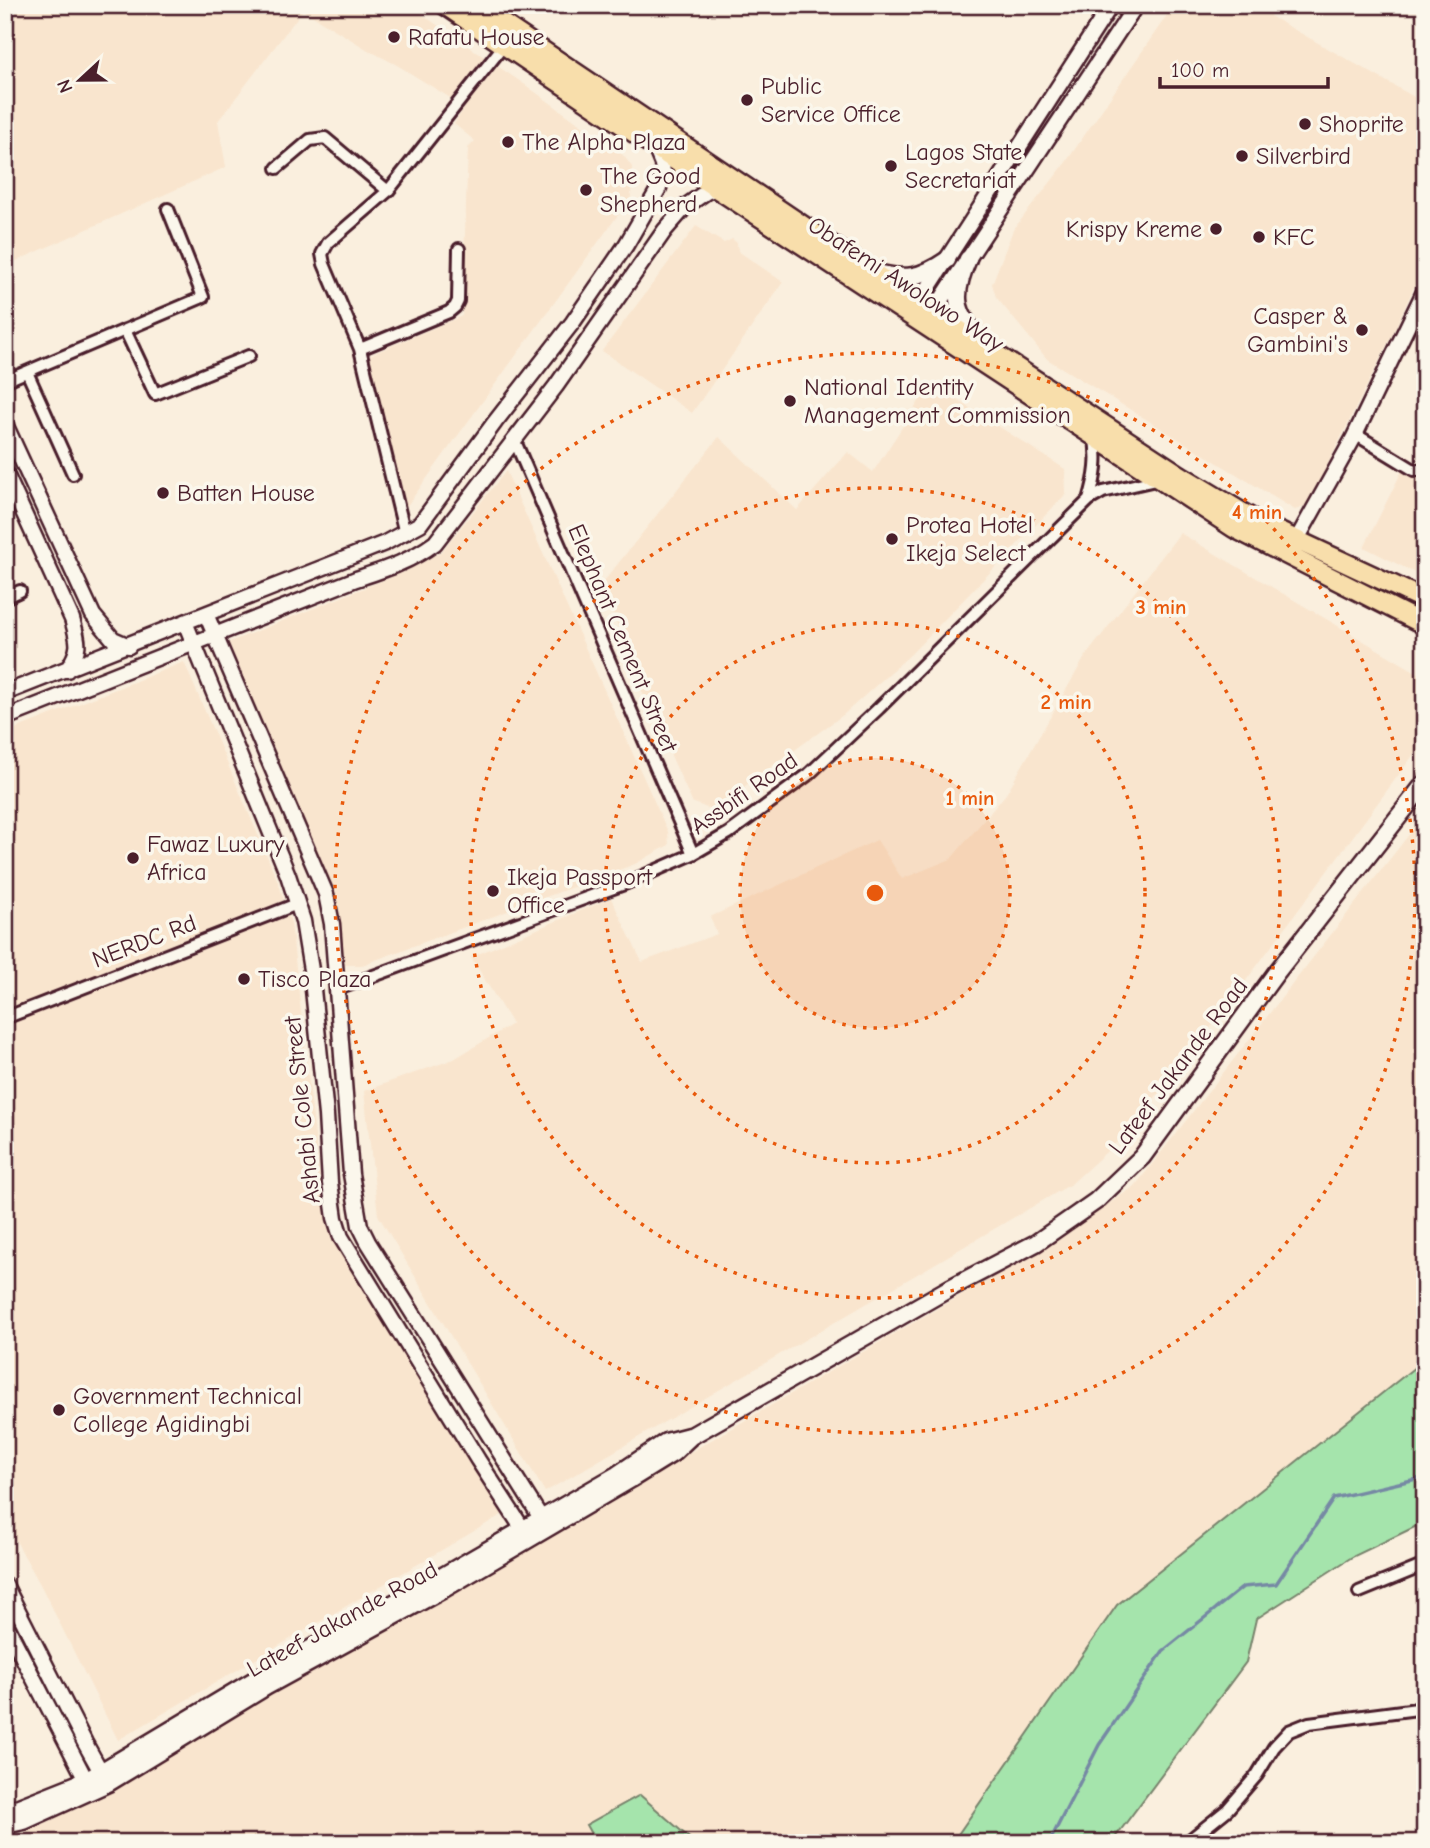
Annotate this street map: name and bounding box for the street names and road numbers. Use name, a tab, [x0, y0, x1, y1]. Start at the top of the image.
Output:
street label: Obafemi Awolowo Way	[803, 210, 1009, 358]
street label: Elephant Cement Street	[562, 520, 684, 757]
street label: Assbifi Road	[685, 746, 803, 840]
street label: NERDC Rd	[88, 908, 200, 974]
street label: Lateef Jakande Road	[1103, 972, 1253, 1160]
street label: Ashabi Cole Street	[278, 1014, 326, 1205]
street label: Lateef Jakande Road	[242, 1555, 442, 1683]

